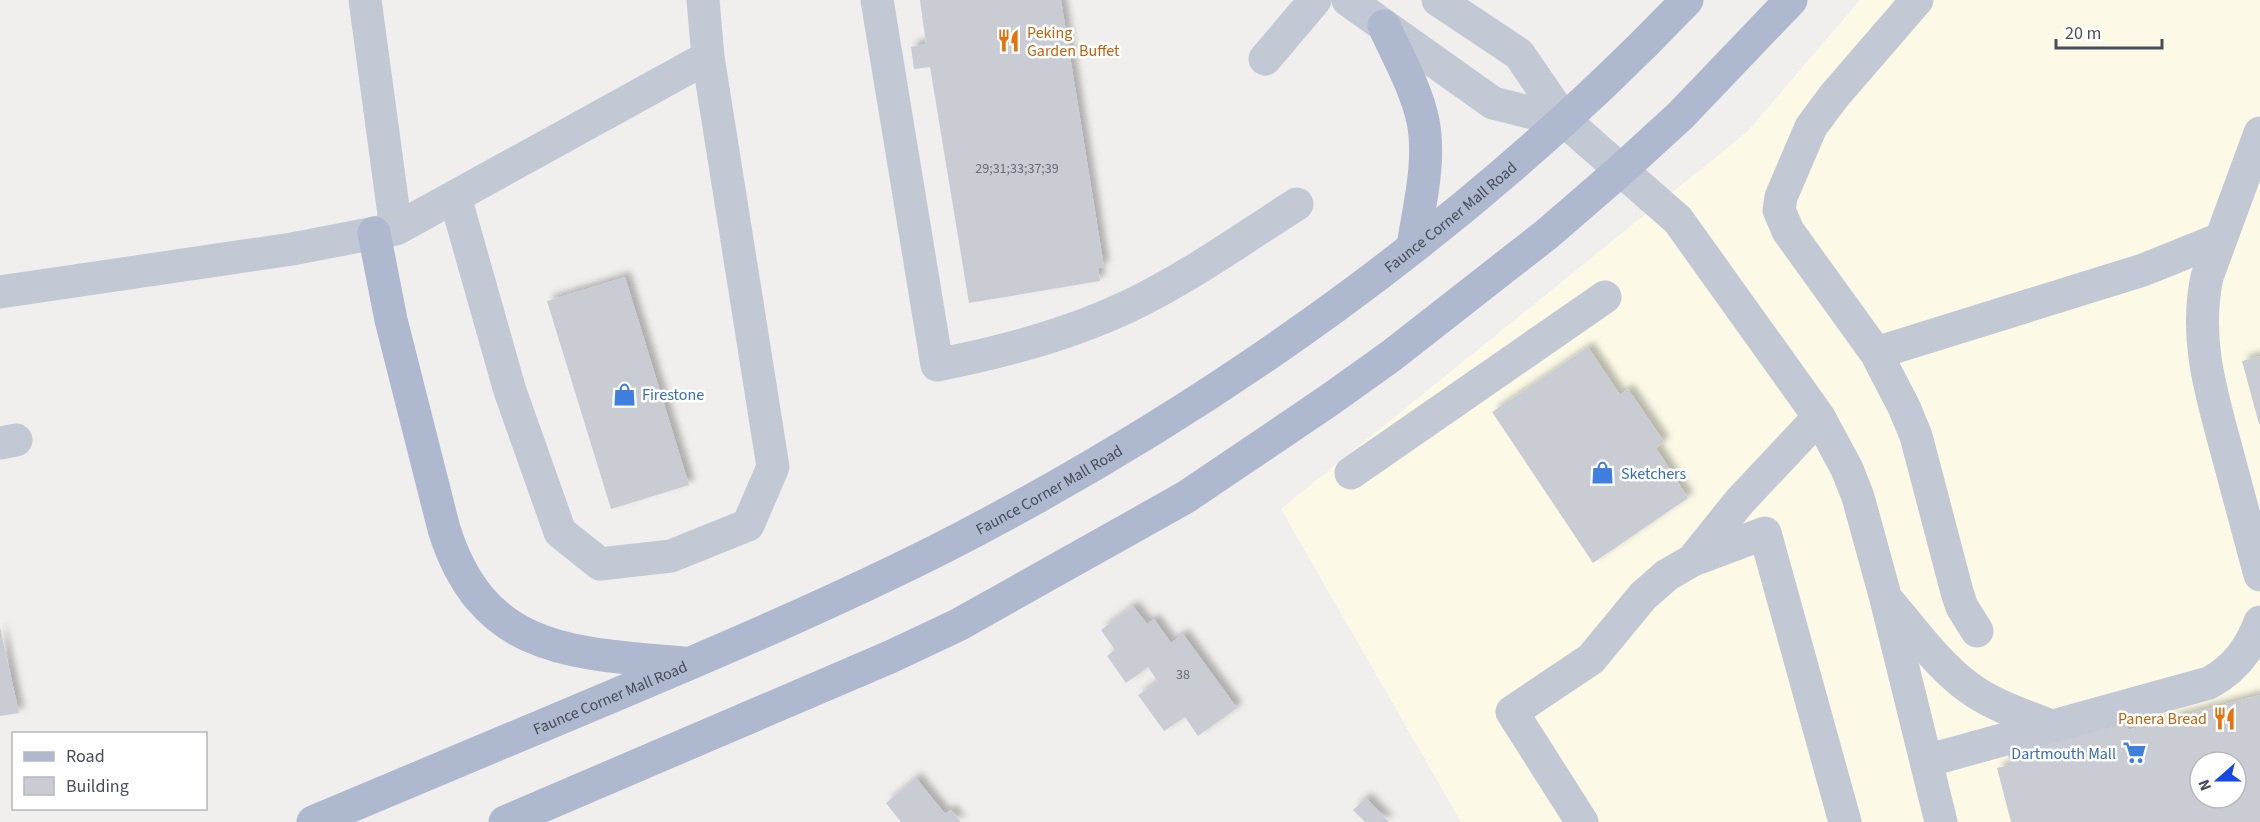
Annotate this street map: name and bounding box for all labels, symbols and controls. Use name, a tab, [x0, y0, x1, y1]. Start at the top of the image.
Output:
scale bar	[2056, 12, 2162, 50]
text: 20 m	[2065, 21, 2101, 46]
place label: Peking Garden Buffet	[1027, 22, 1120, 62]
restaurant icon: Peking Garden Buffet	[996, 28, 1022, 54]
street label: Faunce Corner Mall Road	[1380, 157, 1522, 278]
house number: 29;31;33;37;39	[975, 159, 1059, 179]
shop icon: Firestone	[611, 381, 637, 407]
place label: Firestone	[642, 384, 704, 406]
street label: Faunce Corner Mall Road	[972, 440, 1127, 541]
shop icon: Sketchers	[1590, 460, 1616, 486]
place label: Sketchers	[1621, 463, 1687, 485]
street label: Faunce Corner Mall Road	[530, 656, 691, 740]
house number: 38	[1176, 665, 1190, 685]
restaurant icon: Panera Bread	[2212, 705, 2238, 731]
place label: Panera Bread	[2118, 708, 2207, 730]
legend	[12, 732, 207, 810]
supermarket icon: Dartmouth Mall	[2121, 740, 2147, 766]
place label: Dartmouth Mall	[2011, 743, 2116, 765]
text: Road	[66, 744, 105, 769]
north arrow	[2188, 750, 2248, 810]
text: Building	[66, 774, 129, 799]
text: N	[2193, 776, 2217, 794]

